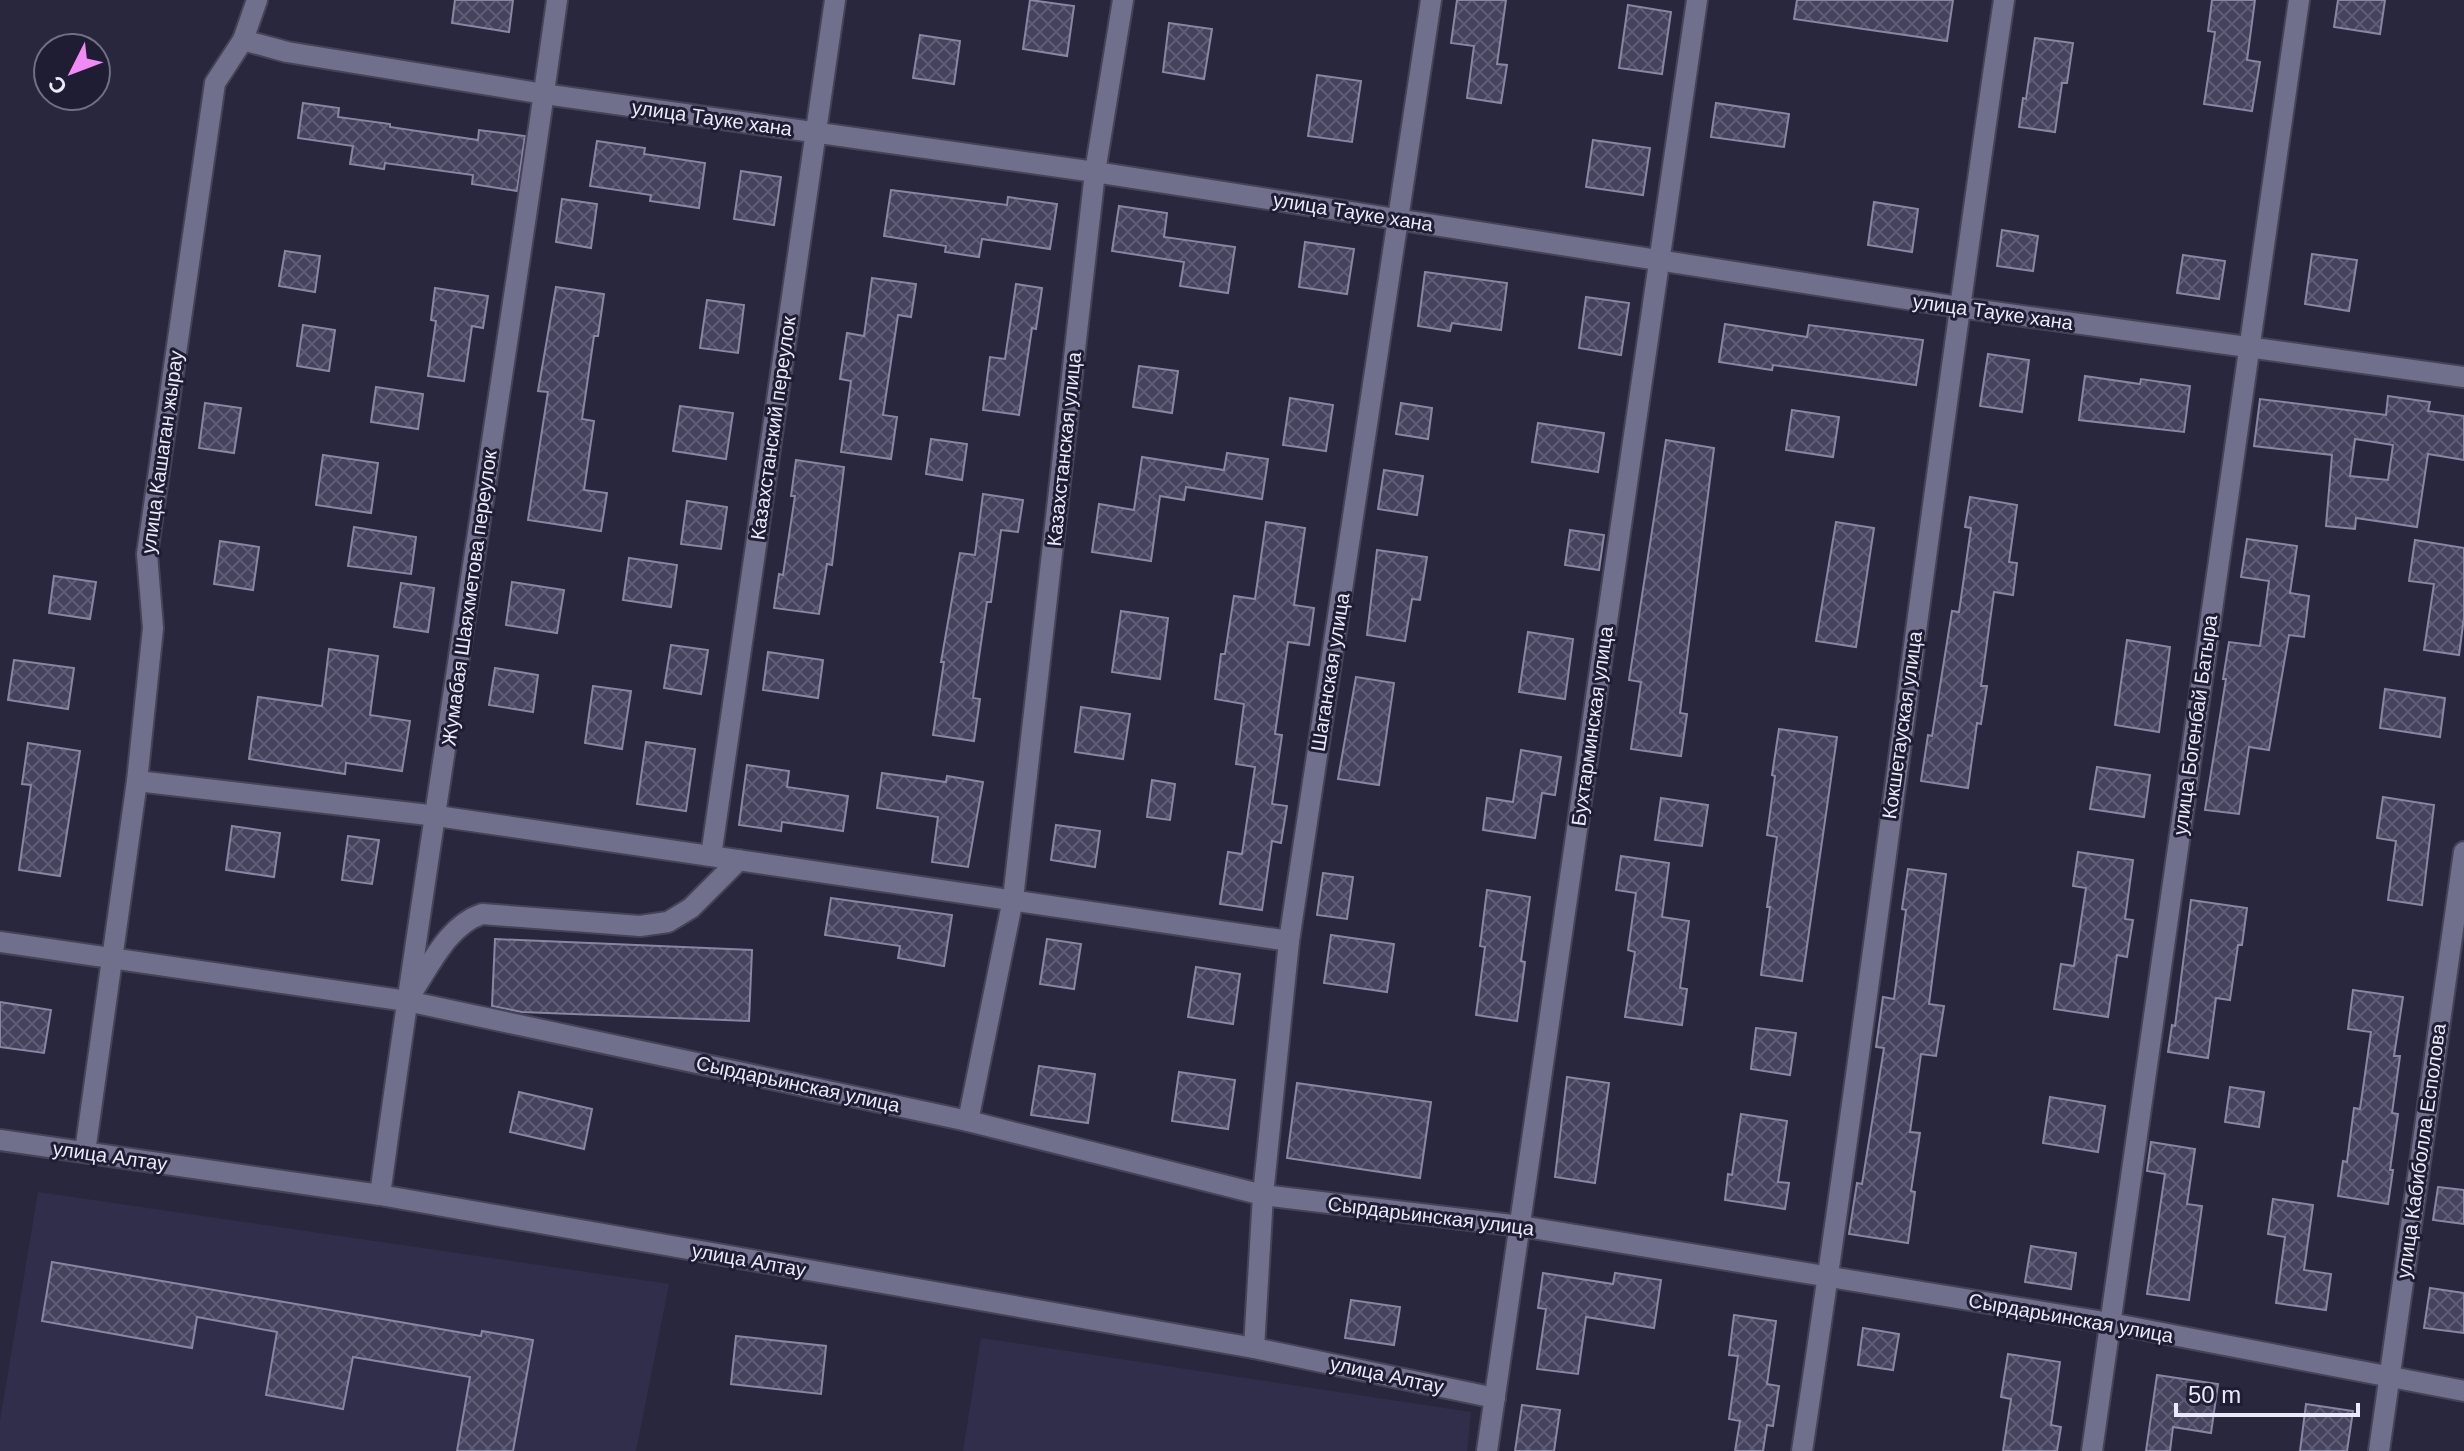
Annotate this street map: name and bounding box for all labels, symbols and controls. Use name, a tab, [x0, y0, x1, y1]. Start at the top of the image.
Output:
north arrow	[32, 32, 112, 112]
text: С	[43, 71, 72, 99]
street label: улица Тауке хана	[631, 96, 794, 140]
street label: улица Тауке хана	[1272, 189, 1435, 236]
street label: улица Тауке хана	[1912, 290, 2075, 334]
street label: Казахстанский переулок	[746, 314, 800, 541]
street label: улица Кашаган жырау	[137, 349, 187, 555]
street label: Казахстанская улица	[1043, 350, 1085, 547]
street label: Жумабая Шаяхметова переулок	[437, 449, 501, 747]
street label: Шаганская улица	[1307, 590, 1354, 753]
street label: улица Богенбай Батыра	[2169, 613, 2221, 837]
street label: Бухтарминская улица	[1567, 624, 1617, 827]
street label: Кокшетауская улица	[1878, 629, 1926, 820]
street label: улица Кабиболла Есполова	[2392, 1021, 2450, 1280]
street label: Сырдарьинская улица	[694, 1052, 903, 1117]
street label: улица Алтау	[51, 1137, 169, 1175]
street label: Сырдарьинская улица	[1327, 1192, 1536, 1240]
street label: улица Алтау	[690, 1239, 808, 1281]
street label: Сырдарьинская улица	[1967, 1289, 2176, 1347]
street label: улица Алтау	[1328, 1352, 1446, 1398]
scale bar	[2176, 1367, 2358, 1417]
text: 50 m	[2188, 1381, 2241, 1408]

